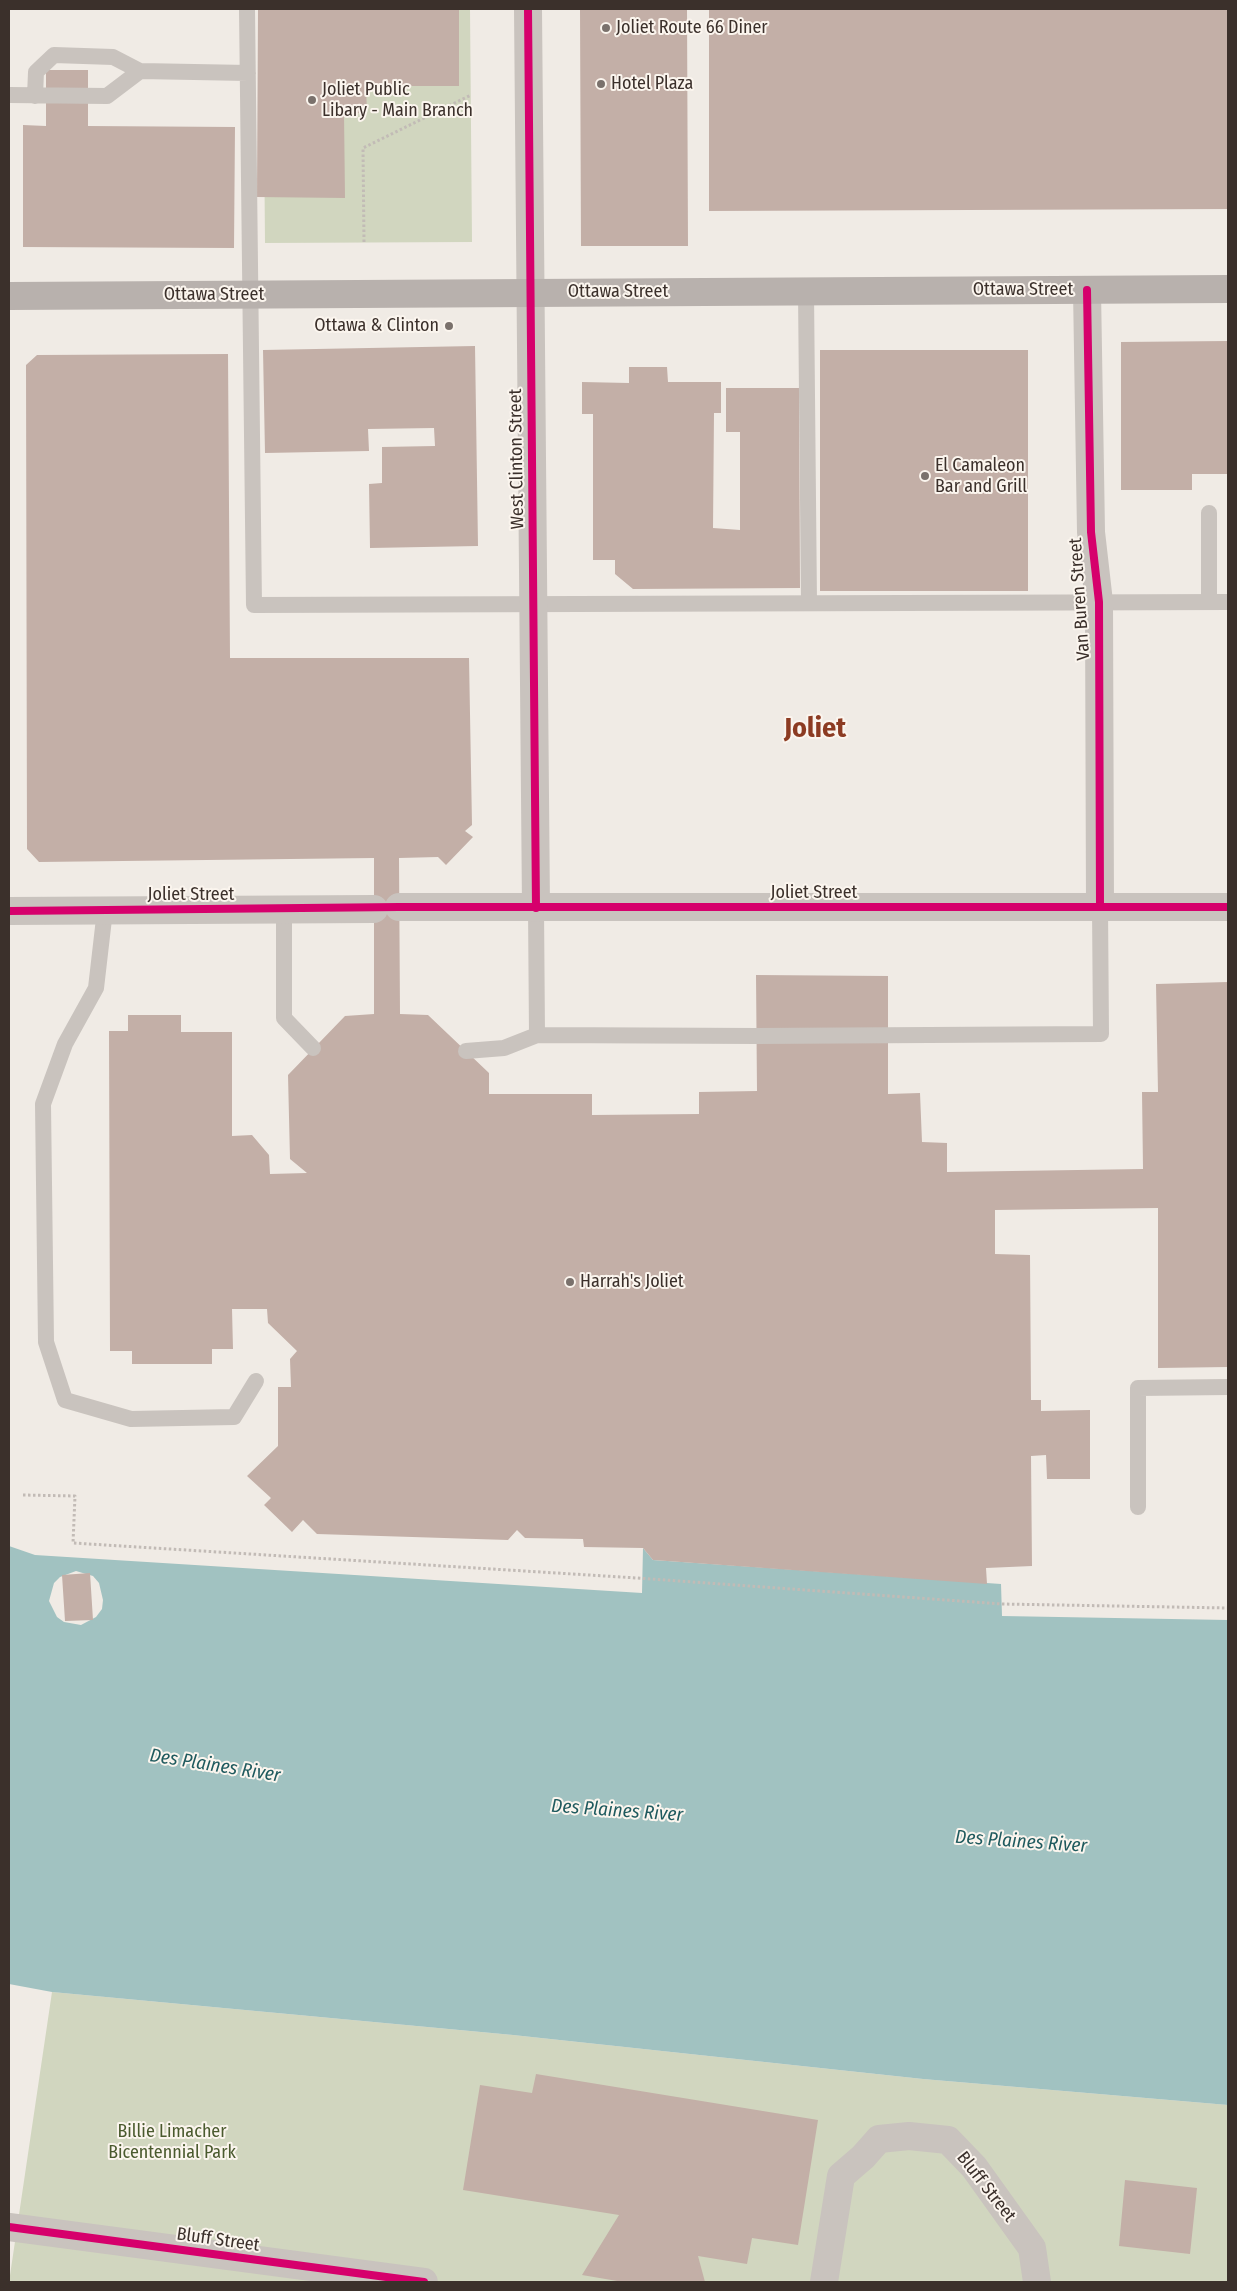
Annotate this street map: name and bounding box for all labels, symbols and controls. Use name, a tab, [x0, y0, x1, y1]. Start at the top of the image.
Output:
place label: Joliet Route 66 Diner	[616, 17, 768, 39]
marker: Joliet Route 66 Diner	[600, 22, 612, 34]
place label: Hotel Plaza	[611, 73, 693, 95]
marker: Hotel Plaza	[595, 78, 607, 90]
place label: Joliet Public Libary - Main Branch	[322, 79, 473, 122]
marker: Joliet Public Libary - Main Branch	[306, 94, 318, 106]
street label: Ottawa Street	[973, 279, 1073, 301]
street label: Ottawa Street	[568, 281, 668, 303]
street label: Ottawa Street	[164, 284, 264, 306]
place label: Ottawa & Clinton	[314, 315, 439, 337]
marker: Ottawa & Clinton	[443, 320, 455, 332]
street label: West Clinton Street	[505, 388, 529, 530]
place label: El Camaleon Bar and Grill	[935, 455, 1027, 498]
marker: El Camaleon Bar and Grill	[919, 470, 931, 482]
street label: Van Buren Street	[1065, 537, 1095, 661]
district label: Joliet	[784, 712, 846, 746]
street label: Joliet Street	[771, 882, 857, 904]
street label: Joliet Street	[148, 884, 234, 906]
place label: Harrah's Joliet	[580, 1271, 684, 1293]
marker: Harrah's Joliet	[564, 1276, 576, 1288]
water label: Des Plaines River	[148, 1744, 282, 1788]
water label: Des Plaines River	[550, 1795, 684, 1827]
water label: Des Plaines River	[954, 1826, 1088, 1858]
park label: Billie Limacher Bicentennial Park	[108, 2121, 236, 2164]
street label: Bluff Street	[952, 2147, 1020, 2227]
street label: Bluff Street	[175, 2223, 261, 2257]

